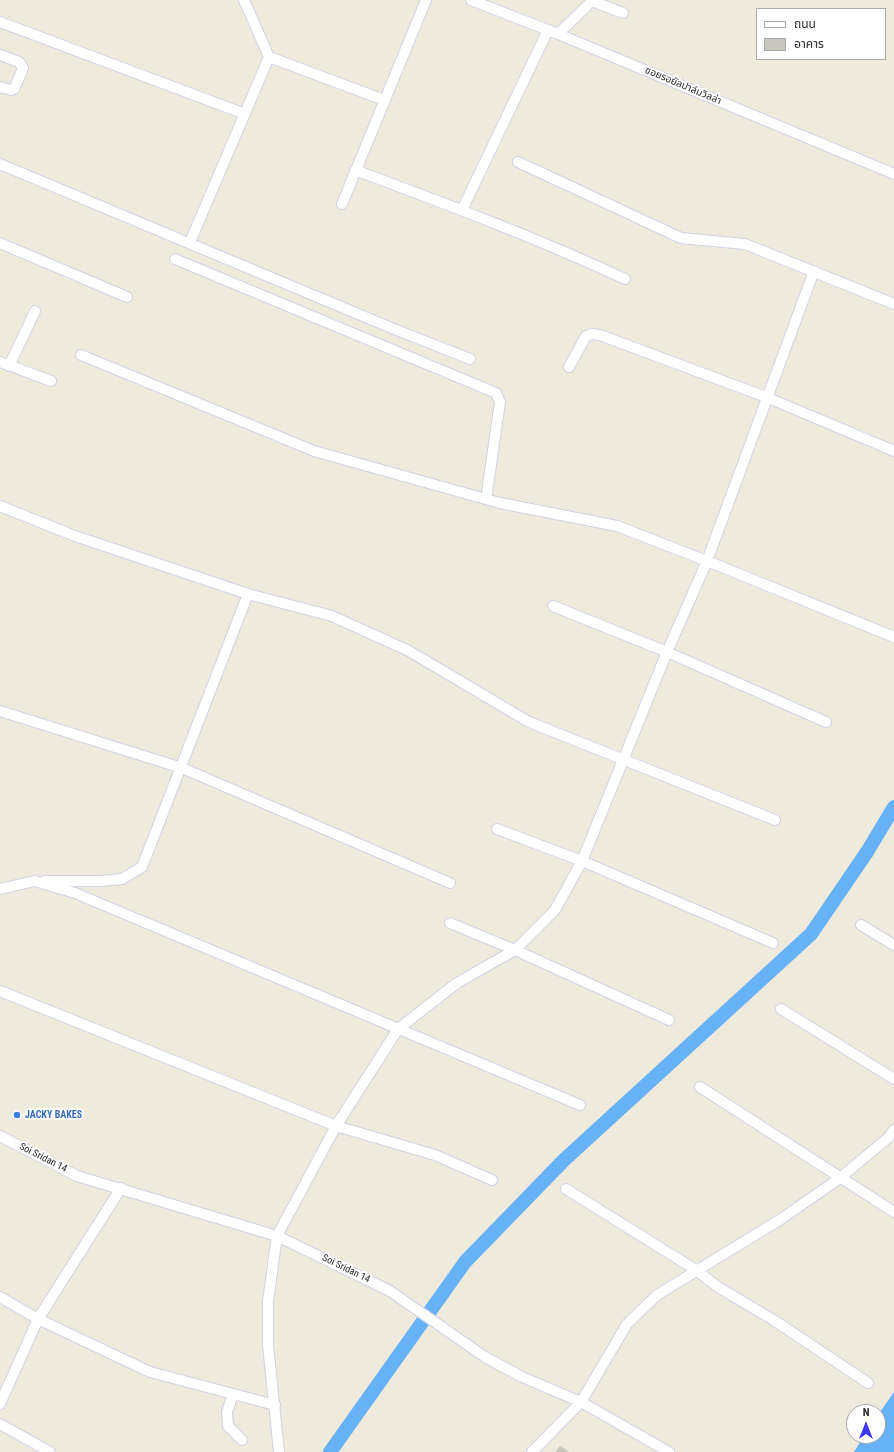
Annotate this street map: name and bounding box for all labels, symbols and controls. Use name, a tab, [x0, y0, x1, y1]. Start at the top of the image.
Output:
legend	[756, 8, 886, 60]
text: ถนน	[794, 17, 816, 31]
text: อาคาร	[794, 37, 824, 51]
street label: ซอยรอยัลปาล์มวิลล่า	[643, 64, 723, 108]
place label: JACKY BAKES	[25, 1109, 82, 1121]
marker: JACKY BAKES	[12, 1110, 22, 1120]
street label: Soi Sridan 14	[17, 1141, 69, 1175]
street label: Soi Sridan 14	[320, 1252, 372, 1286]
north arrow	[846, 1404, 886, 1444]
text: N	[863, 1406, 869, 1419]

